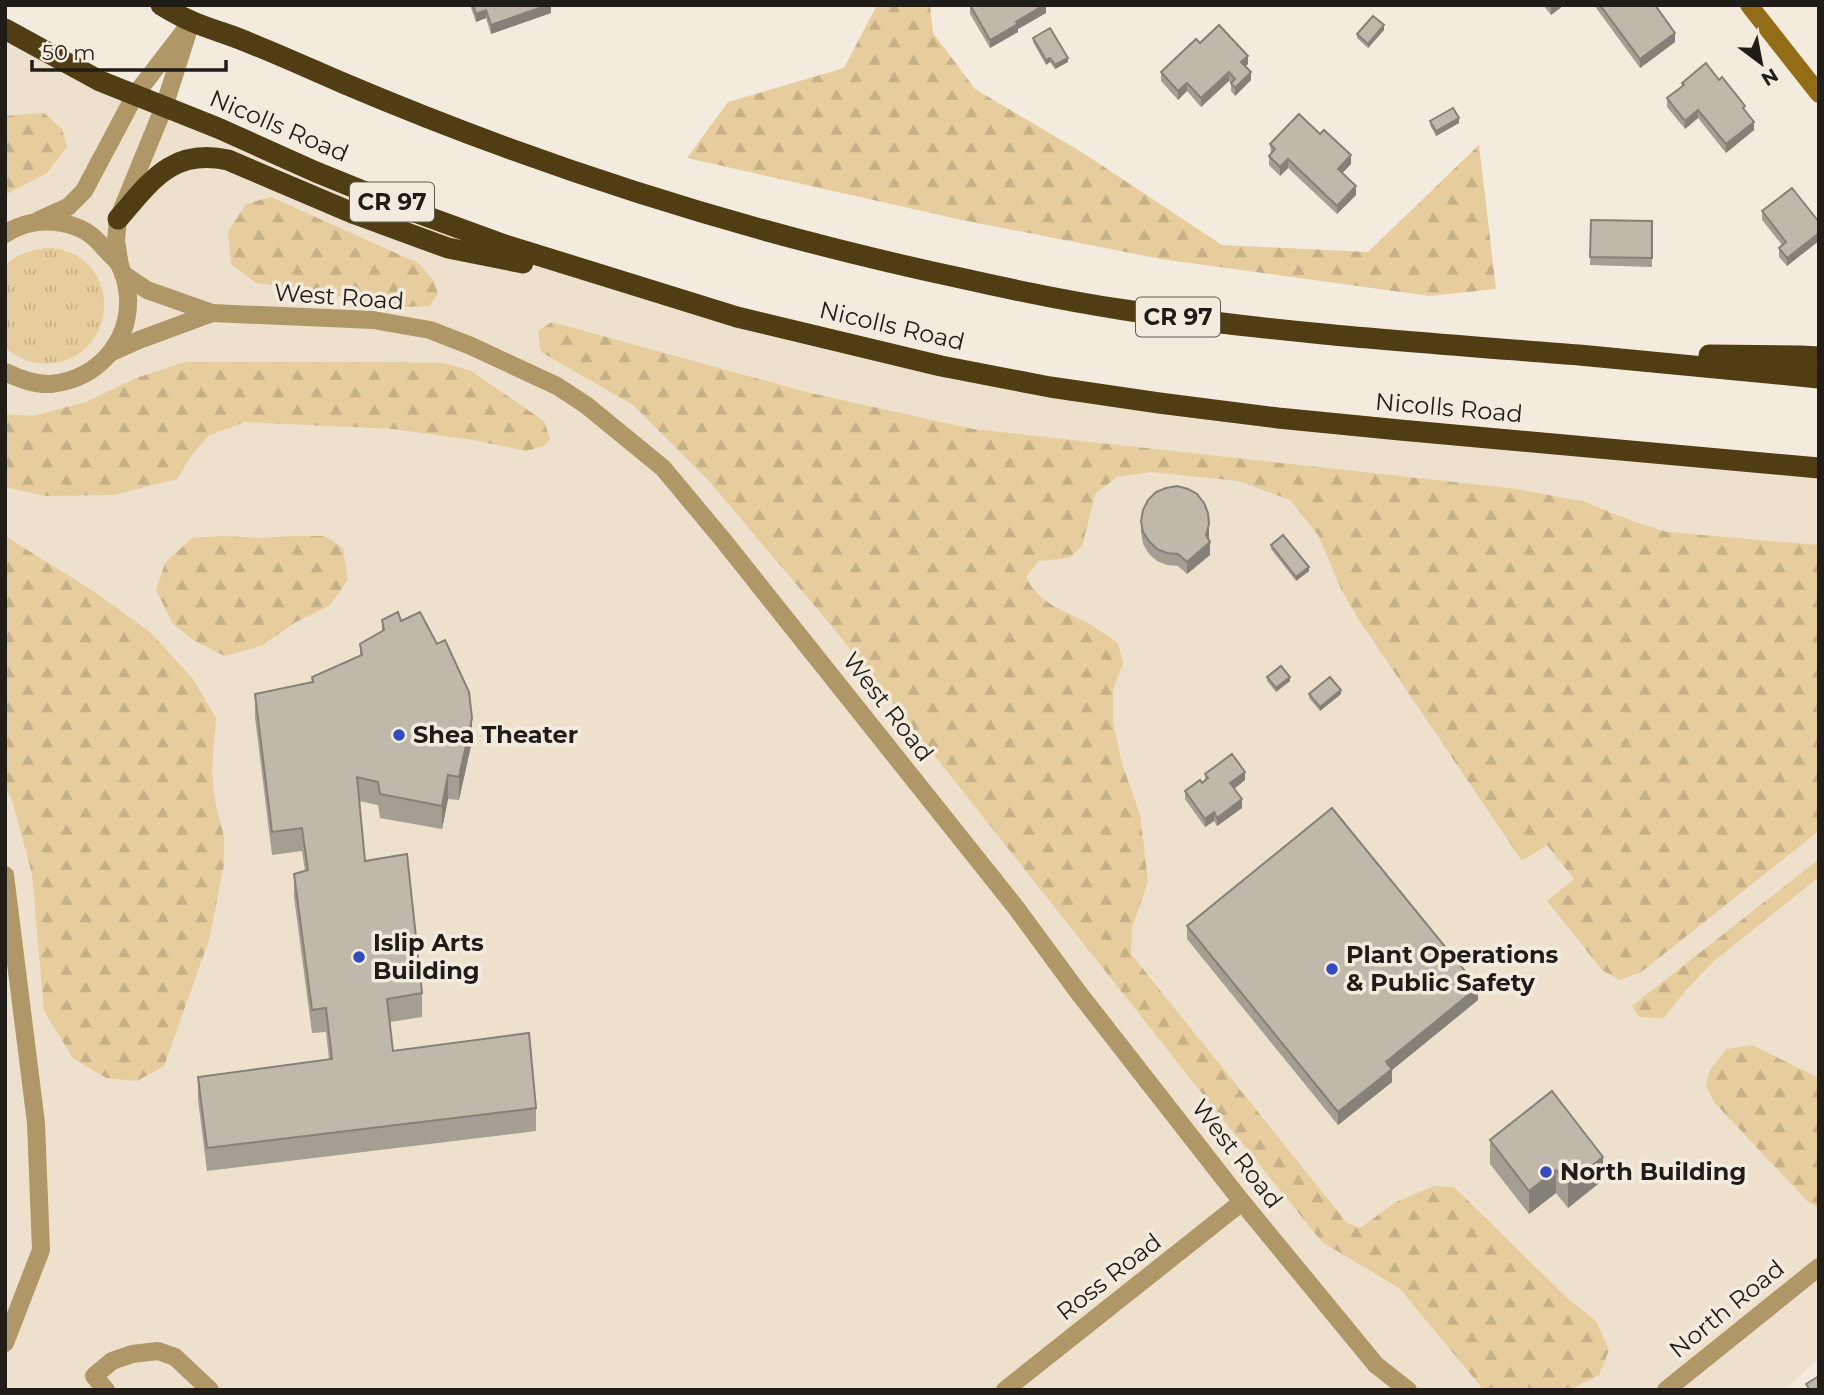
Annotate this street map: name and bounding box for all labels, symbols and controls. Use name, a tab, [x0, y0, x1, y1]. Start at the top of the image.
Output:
scale bar	[32, 28, 226, 72]
north arrow	[1726, 28, 1796, 98]
text: 50 m	[42, 40, 96, 65]
text: N	[1757, 63, 1782, 91]
street label: Nicolls Road	[205, 83, 353, 168]
road number: CR 97	[350, 182, 434, 222]
street label: West Road	[273, 277, 405, 316]
street label: Nicolls Road	[817, 295, 967, 356]
road number: CR 97	[1136, 298, 1220, 336]
street label: Nicolls Road	[1374, 387, 1524, 428]
street label: West Road	[837, 646, 940, 767]
place label: Shea Theater	[413, 720, 578, 749]
marker: Shea Theater	[391, 727, 407, 743]
place label: Islip Arts Building	[373, 928, 484, 985]
place label: Plant Operations & Public Safety	[1346, 940, 1559, 997]
marker: Islip Arts Building	[351, 949, 367, 965]
marker: Plant Operations & Public Safety	[1324, 961, 1340, 977]
street label: West Road	[1186, 1093, 1289, 1214]
place label: North Building	[1560, 1157, 1746, 1186]
marker: North Building	[1538, 1164, 1554, 1180]
street label: Ross Road	[1051, 1227, 1167, 1326]
street label: North Road	[1663, 1253, 1790, 1364]

